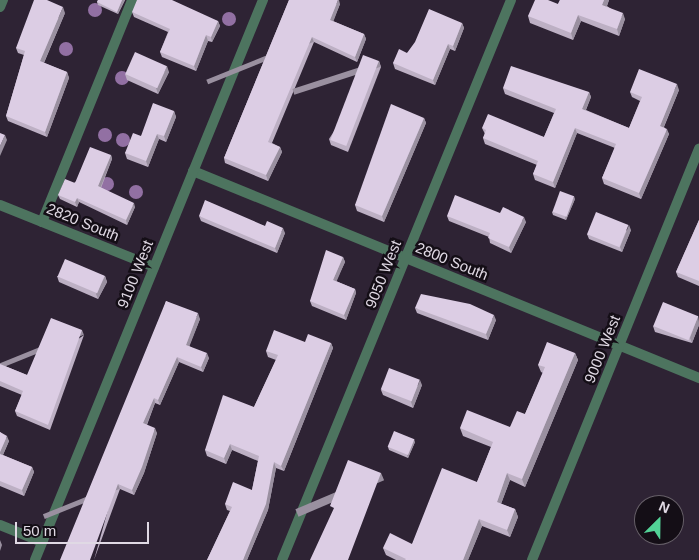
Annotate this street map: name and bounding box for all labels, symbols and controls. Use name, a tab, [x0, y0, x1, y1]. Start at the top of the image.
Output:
street label: 2820 South	[44, 199, 122, 245]
street label: 9100 West	[113, 238, 157, 310]
street label: 9050 West	[361, 238, 405, 310]
street label: 2800 South	[413, 238, 491, 284]
street label: 9000 West	[580, 313, 624, 385]
north arrow	[634, 495, 684, 545]
text: N	[657, 498, 672, 516]
scale bar	[18, 512, 151, 544]
text: 50 m	[23, 522, 56, 539]

